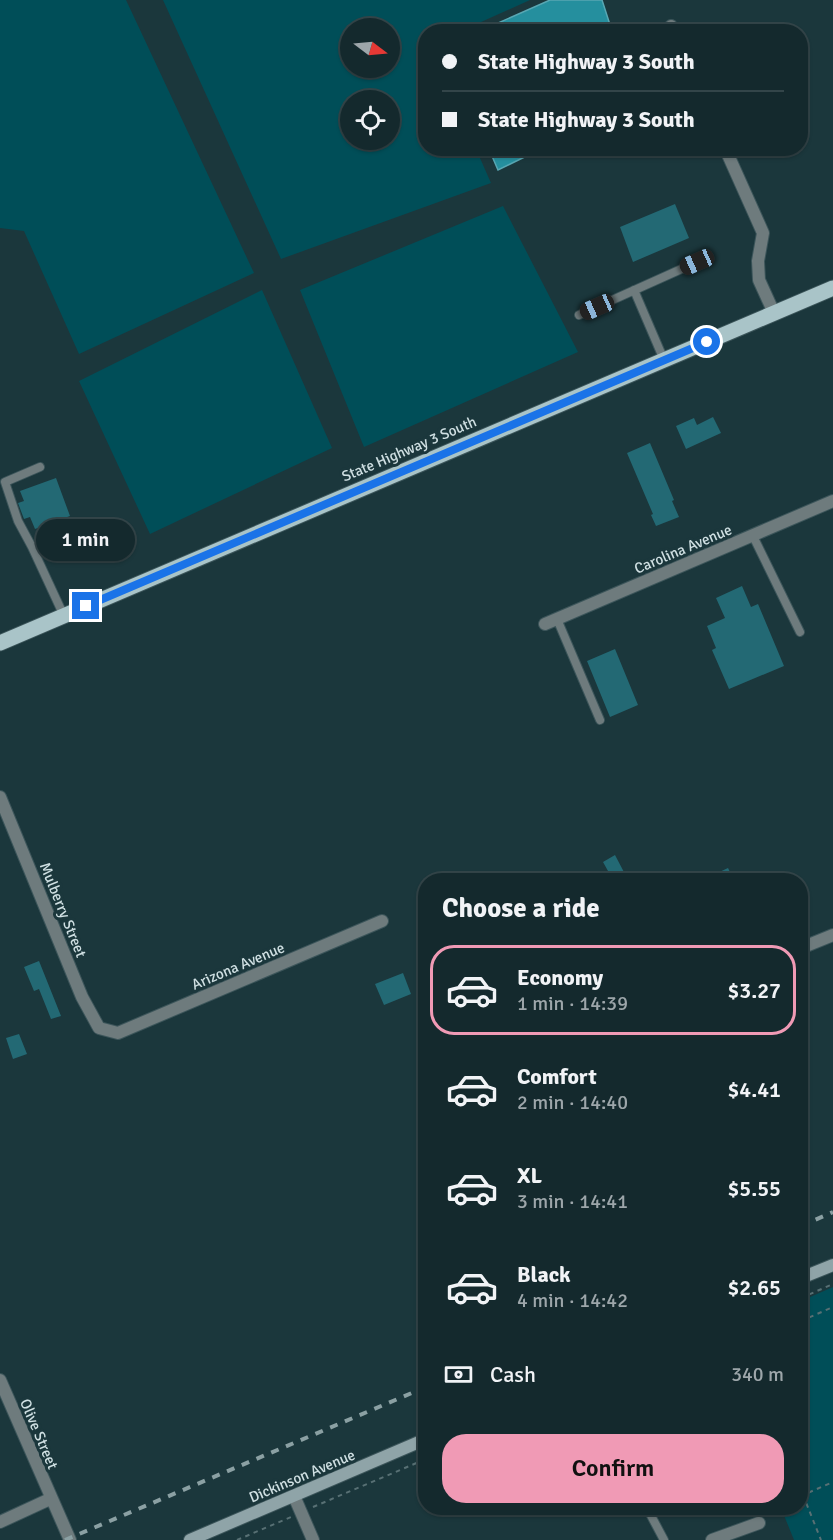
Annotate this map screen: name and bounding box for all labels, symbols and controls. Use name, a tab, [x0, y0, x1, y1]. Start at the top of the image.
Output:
north arrow	[340, 18, 400, 78]
map controls	[340, 18, 400, 150]
text: State Highway 3 South	[478, 48, 695, 75]
button: locate	[340, 90, 400, 150]
text: State Highway 3 South	[478, 106, 695, 133]
car	[677, 246, 717, 278]
car	[577, 291, 617, 323]
route start	[693, 328, 720, 355]
street label: State Highway 3 South	[339, 412, 479, 486]
callout: 1 min	[36, 519, 136, 561]
street label: Carolina Avenue	[632, 520, 734, 578]
text: 1 min	[62, 527, 109, 552]
route end	[72, 592, 99, 619]
street label: Mulberry Street	[36, 860, 90, 960]
text: Choose a ride	[442, 892, 600, 925]
street label: Arizona Avenue	[189, 938, 287, 994]
icon: car	[445, 963, 499, 1017]
text: Economy	[517, 964, 603, 991]
text: $3.27	[727, 977, 781, 1004]
text: 1 min · 14:39	[517, 991, 628, 1016]
icon: car	[445, 1062, 499, 1116]
text: Comfort	[517, 1063, 597, 1090]
text: $4.41	[727, 1076, 781, 1103]
text: 2 min · 14:40	[517, 1090, 628, 1115]
icon: car	[445, 1161, 499, 1215]
text: XL	[517, 1162, 542, 1189]
text: $5.55	[727, 1175, 781, 1202]
text: 3 min · 14:41	[517, 1189, 628, 1214]
icon: car	[445, 1260, 499, 1314]
text: Black	[517, 1261, 571, 1288]
text: $2.65	[727, 1274, 781, 1301]
text: 4 min · 14:42	[517, 1288, 628, 1313]
icon: cash	[442, 1358, 475, 1391]
text: Cash	[490, 1361, 536, 1388]
text: 340 m	[731, 1362, 784, 1387]
street label: Olive Street	[16, 1396, 62, 1472]
button: Confirm	[442, 1434, 784, 1503]
street label: Dickinson Avenue	[246, 1446, 358, 1506]

